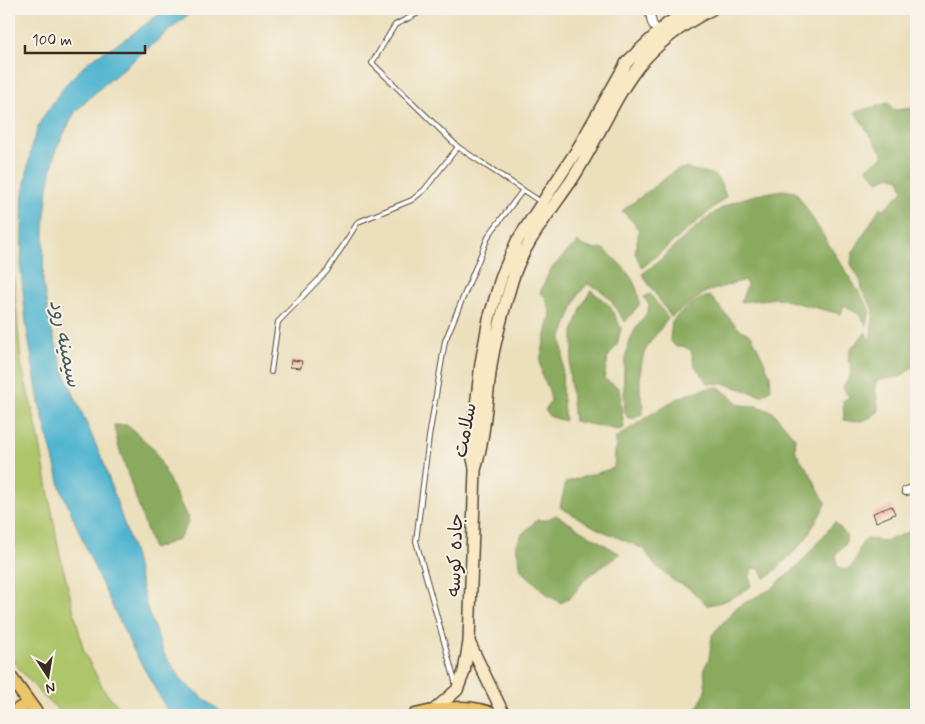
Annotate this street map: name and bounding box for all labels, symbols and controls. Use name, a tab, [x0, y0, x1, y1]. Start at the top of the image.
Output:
scale bar	[25, 22, 145, 54]
text: 100 m	[32, 31, 72, 51]
water label: سیمینه رود	[42, 297, 87, 390]
street label: سلامت	[448, 401, 483, 460]
street label: جاده کوسه	[442, 513, 469, 597]
north arrow	[22, 652, 72, 702]
text: N	[44, 678, 57, 698]

